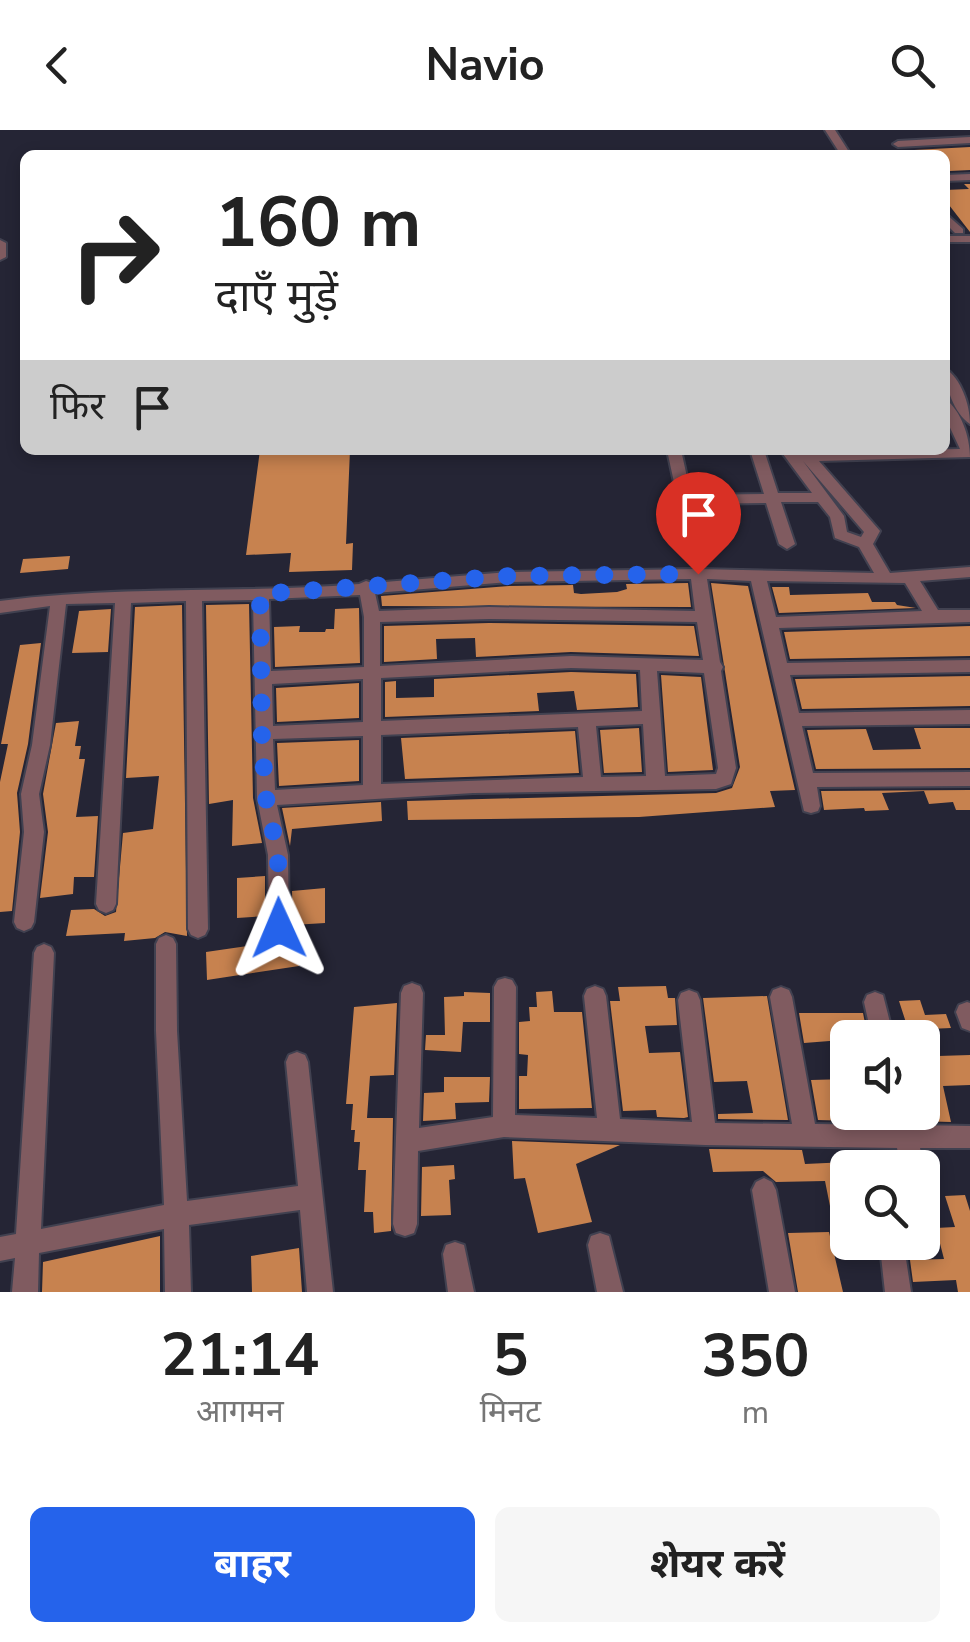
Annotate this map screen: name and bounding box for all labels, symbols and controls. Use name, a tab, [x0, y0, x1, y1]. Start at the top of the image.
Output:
text: Navio	[425, 35, 545, 96]
icon: back	[30, 38, 85, 93]
icon: search	[885, 38, 940, 93]
text: 160 m	[215, 175, 421, 271]
icon: right	[50, 190, 180, 320]
text: दाएँ मुड़ें	[215, 266, 338, 327]
icon: arrive	[125, 380, 180, 435]
text: फिर	[50, 381, 105, 432]
pin	[656, 472, 741, 575]
icon: arrive	[671, 487, 726, 542]
position arrow	[227, 876, 331, 980]
map controls	[830, 1020, 940, 1260]
button: sound	[830, 1020, 940, 1130]
button: search	[830, 1150, 940, 1260]
text: 21:14	[160, 1314, 319, 1396]
text: 5	[492, 1314, 528, 1396]
text: 350	[702, 1315, 810, 1397]
text: आगमन	[196, 1390, 284, 1433]
text: मिनट	[480, 1390, 541, 1433]
text: m	[742, 1391, 769, 1434]
button: बाहर	[30, 1507, 475, 1622]
button: शेयर करें	[495, 1507, 940, 1622]

